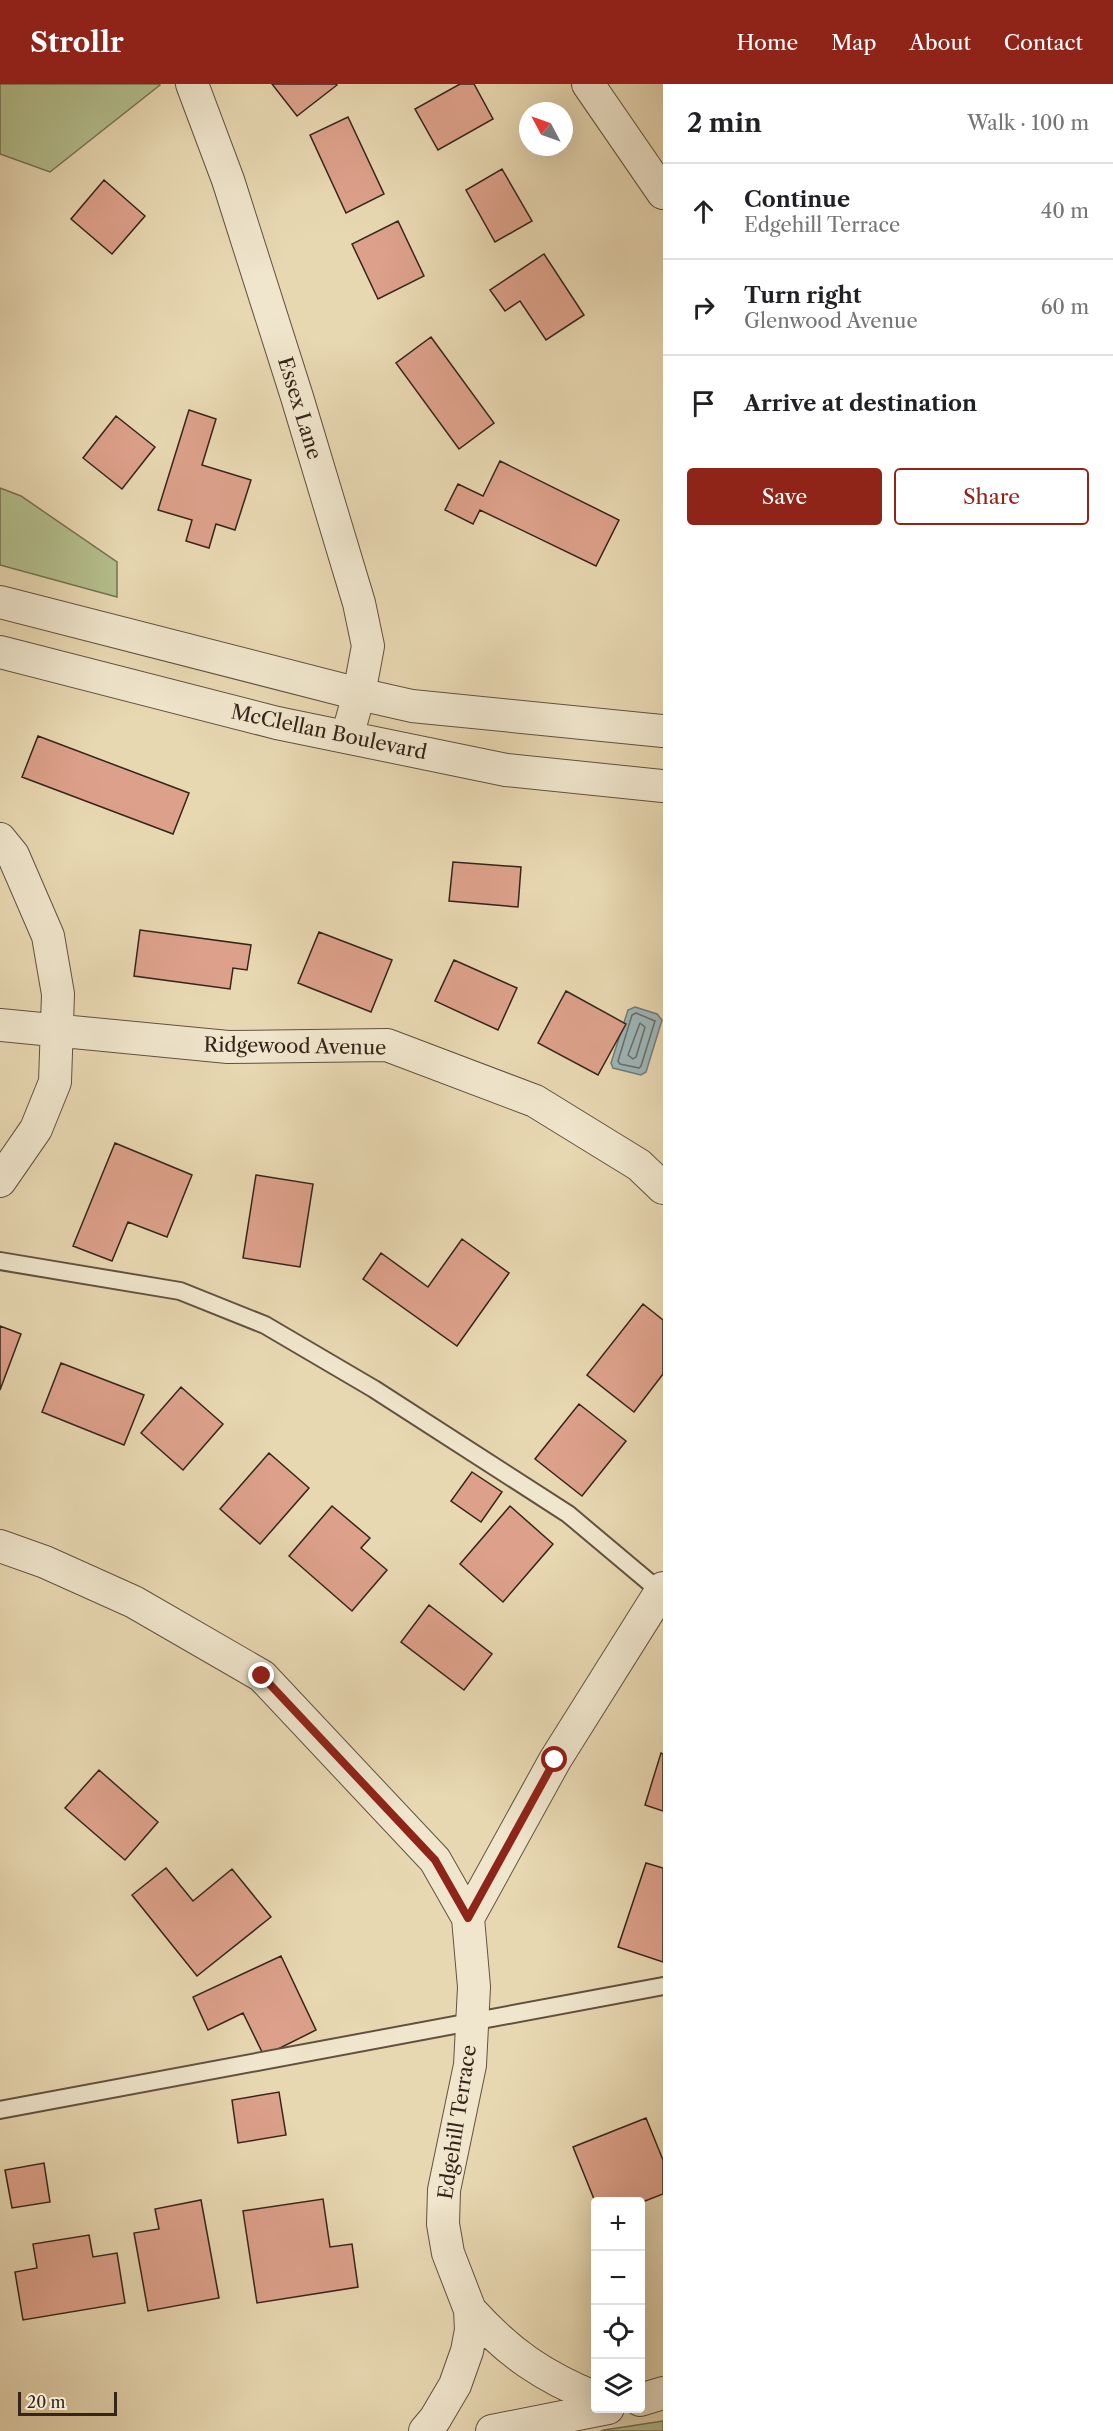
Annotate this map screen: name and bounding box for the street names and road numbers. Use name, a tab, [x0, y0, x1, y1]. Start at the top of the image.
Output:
street label: Essex Lane	[273, 354, 327, 462]
street label: McClellan Boulevard	[229, 700, 429, 764]
street label: Ridgewood Avenue	[204, 1032, 386, 1060]
street label: Edgehill Terrace	[433, 2043, 481, 2201]

